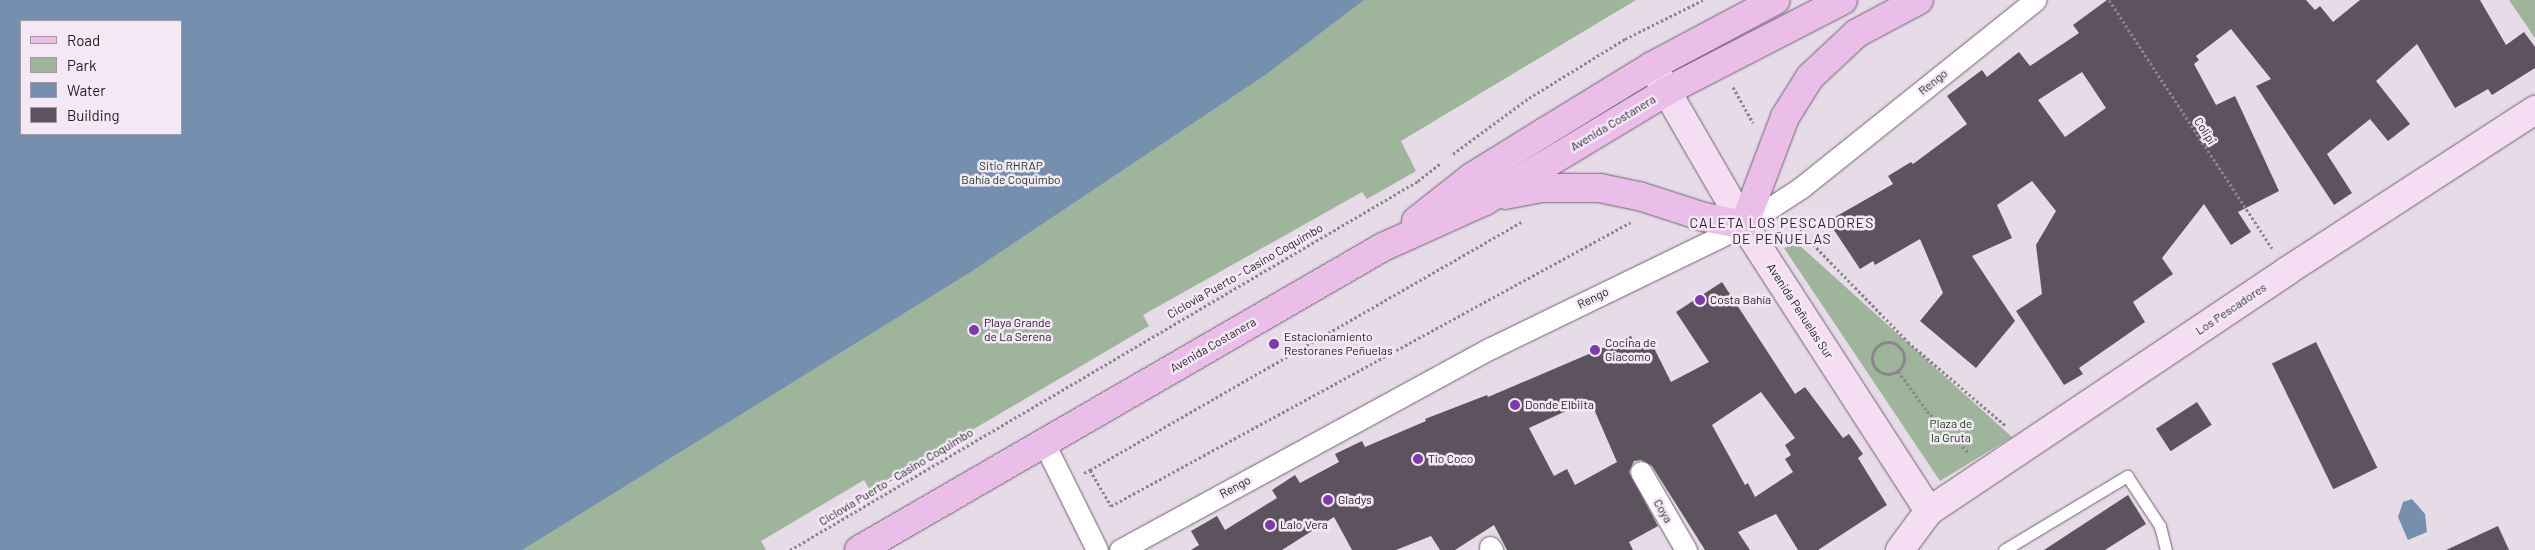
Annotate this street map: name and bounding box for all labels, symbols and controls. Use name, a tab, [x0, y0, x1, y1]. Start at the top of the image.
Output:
legend	[20, 20, 182, 135]
text: Road	[67, 31, 100, 49]
text: Park	[67, 56, 96, 74]
street label: Rengo	[1916, 66, 1950, 98]
text: Water	[67, 81, 106, 99]
street label: Avenida Costanera	[1568, 92, 1658, 154]
text: Building	[67, 106, 120, 124]
street label: Colipi	[2191, 115, 2219, 147]
park label: Sitio RHRAP Bahía de Coquimbo	[961, 159, 1061, 187]
district label: CALETA LOS PESCADORES DE PEÑUELAS	[1687, 215, 1877, 248]
street label: Ciclovía Puerto - Casino Coquimbo	[1165, 220, 1325, 322]
street label: Avenida Peñuelas Sur	[1764, 261, 1836, 361]
street label: Los Pescadores	[2193, 280, 2269, 338]
street label: Rengo	[1575, 284, 1611, 312]
place label: Costa Bahía	[1710, 293, 1771, 307]
marker: Costa Bahía	[1694, 294, 1706, 306]
street label: Avenida Costanera	[1167, 315, 1259, 375]
place label: Playa Grande de La Serena	[984, 316, 1051, 344]
marker: Playa Grande de La Serena	[968, 324, 980, 336]
place label: Estacionamiento Restoranes Peñuelas	[1284, 330, 1393, 358]
place label: Cocina de Giacomo	[1605, 336, 1656, 364]
marker: Estacionamiento Restoranes Peñuelas	[1268, 338, 1280, 350]
marker: Cocina de Giacomo	[1589, 344, 1601, 356]
place label: Donde Elbiita	[1525, 398, 1594, 412]
marker: Donde Elbiita	[1509, 399, 1521, 411]
park label: Plaza de la Gruta	[1930, 417, 1972, 445]
street label: Ciclovía Puerto - Casino Coquimbo	[816, 425, 976, 529]
place label: Tio Coco	[1428, 452, 1473, 466]
marker: Tio Coco	[1412, 453, 1424, 465]
street label: Rengo	[1217, 473, 1253, 501]
place label: Gladys	[1338, 493, 1372, 507]
marker: Gladys	[1322, 494, 1334, 506]
street label: Coya	[1650, 497, 1676, 525]
place label: Lalo Vera	[1280, 518, 1328, 532]
marker: Lalo Vera	[1264, 519, 1276, 531]

